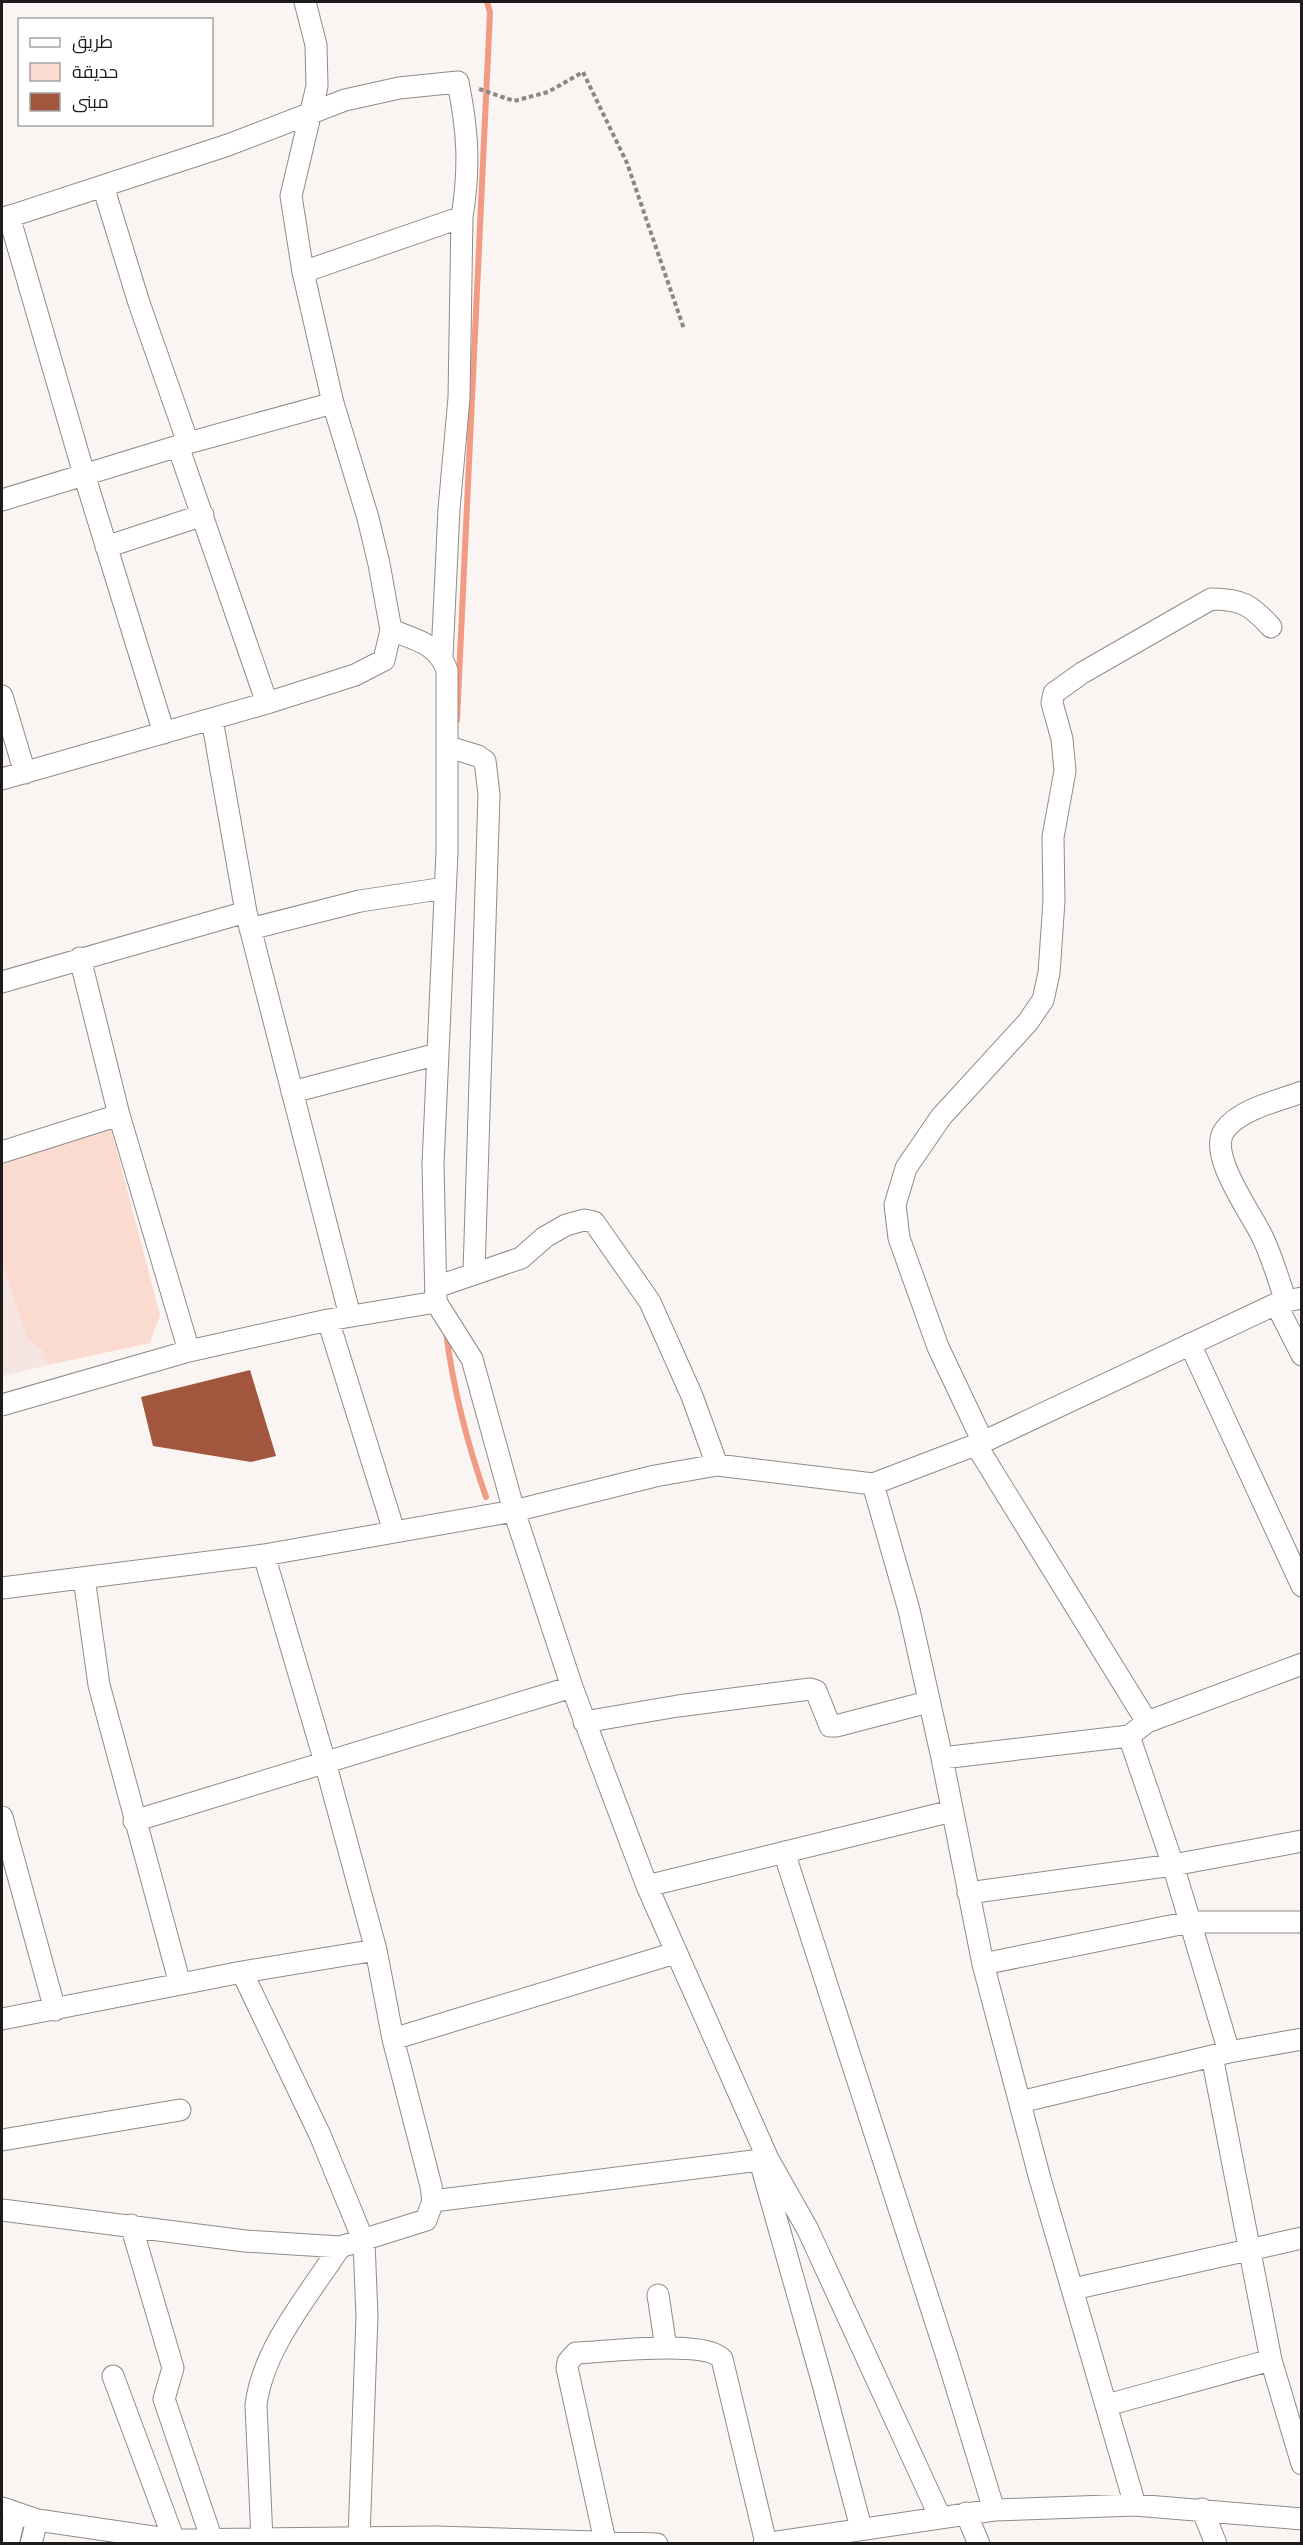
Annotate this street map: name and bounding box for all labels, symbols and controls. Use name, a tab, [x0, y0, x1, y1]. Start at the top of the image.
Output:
legend	[18, 18, 213, 126]
text: طريق	[72, 31, 113, 54]
text: حديقة	[72, 61, 118, 81]
text: مبنى	[72, 91, 109, 113]

